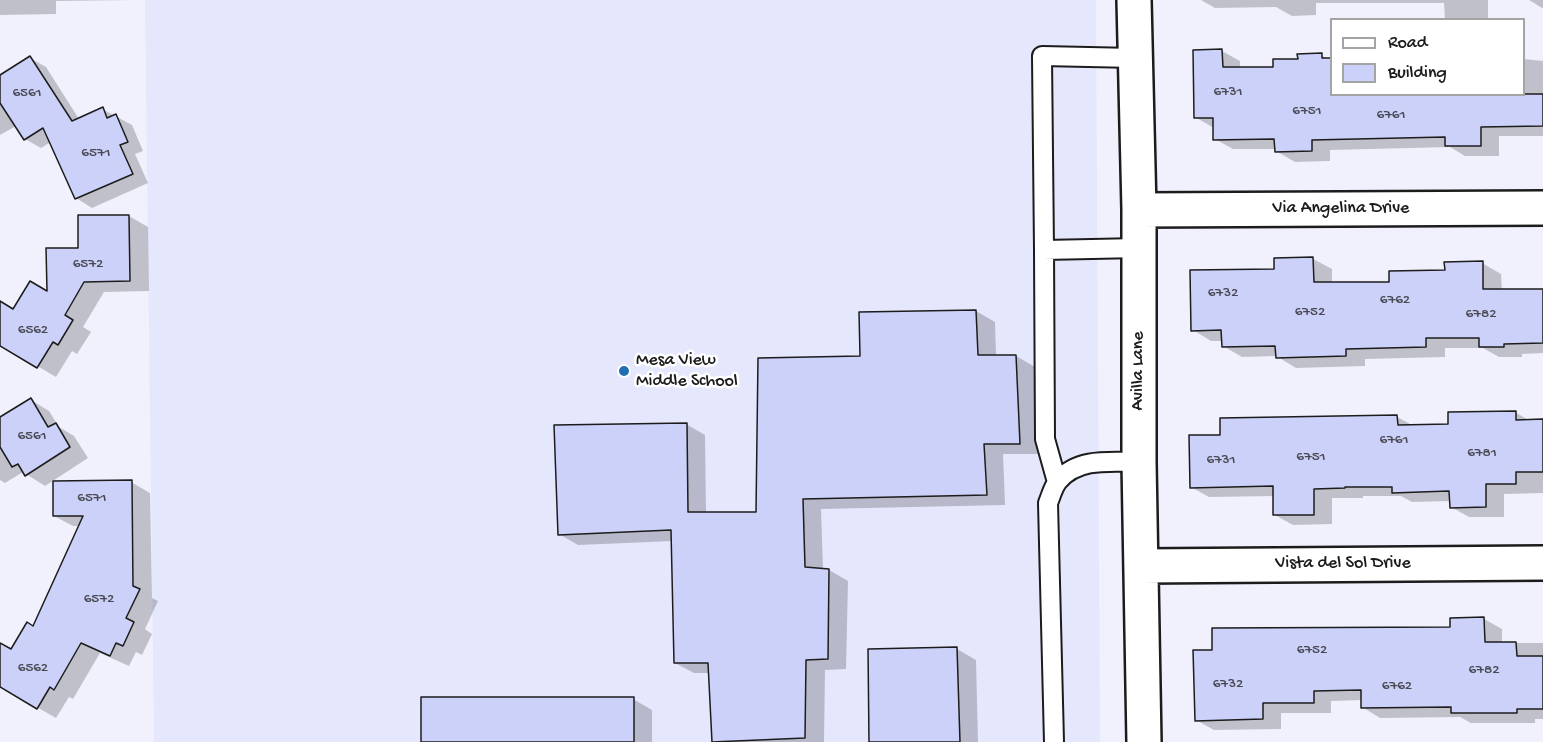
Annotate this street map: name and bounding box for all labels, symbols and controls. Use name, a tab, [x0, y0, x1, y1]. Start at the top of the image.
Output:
legend	[1330, 18, 1525, 96]
text: Road	[1388, 33, 1427, 54]
text: Building	[1388, 63, 1447, 84]
house number: 6731	[1213, 84, 1243, 102]
house number: 6561	[12, 85, 42, 103]
house number: 6751	[1292, 103, 1322, 121]
house number: 6761	[1376, 107, 1406, 125]
house number: 6571	[81, 145, 111, 163]
street label: Via Angelina Drive	[1273, 198, 1409, 220]
house number: 6572	[73, 256, 103, 274]
house number: 6732	[1208, 285, 1238, 303]
house number: 6762	[1380, 292, 1410, 310]
house number: 6752	[1295, 304, 1325, 322]
house number: 6782	[1466, 306, 1496, 324]
house number: 6562	[18, 322, 48, 340]
street label: Avilla Lane	[1128, 331, 1150, 411]
place label: Mesa View Middle School	[636, 350, 738, 392]
marker: Mesa View Middle School	[617, 364, 631, 378]
house number: 6561	[17, 428, 47, 446]
house number: 6761	[1379, 432, 1409, 450]
house number: 6781	[1467, 445, 1497, 463]
house number: 6751	[1296, 449, 1326, 467]
house number: 6731	[1206, 452, 1236, 470]
house number: 6571	[77, 490, 107, 508]
street label: Vista del Sol Drive	[1275, 553, 1411, 575]
house number: 6572	[84, 591, 114, 609]
house number: 6752	[1297, 642, 1327, 660]
house number: 6562	[18, 660, 48, 678]
house number: 6782	[1469, 662, 1499, 680]
house number: 6732	[1213, 676, 1243, 694]
house number: 6762	[1382, 678, 1412, 696]

